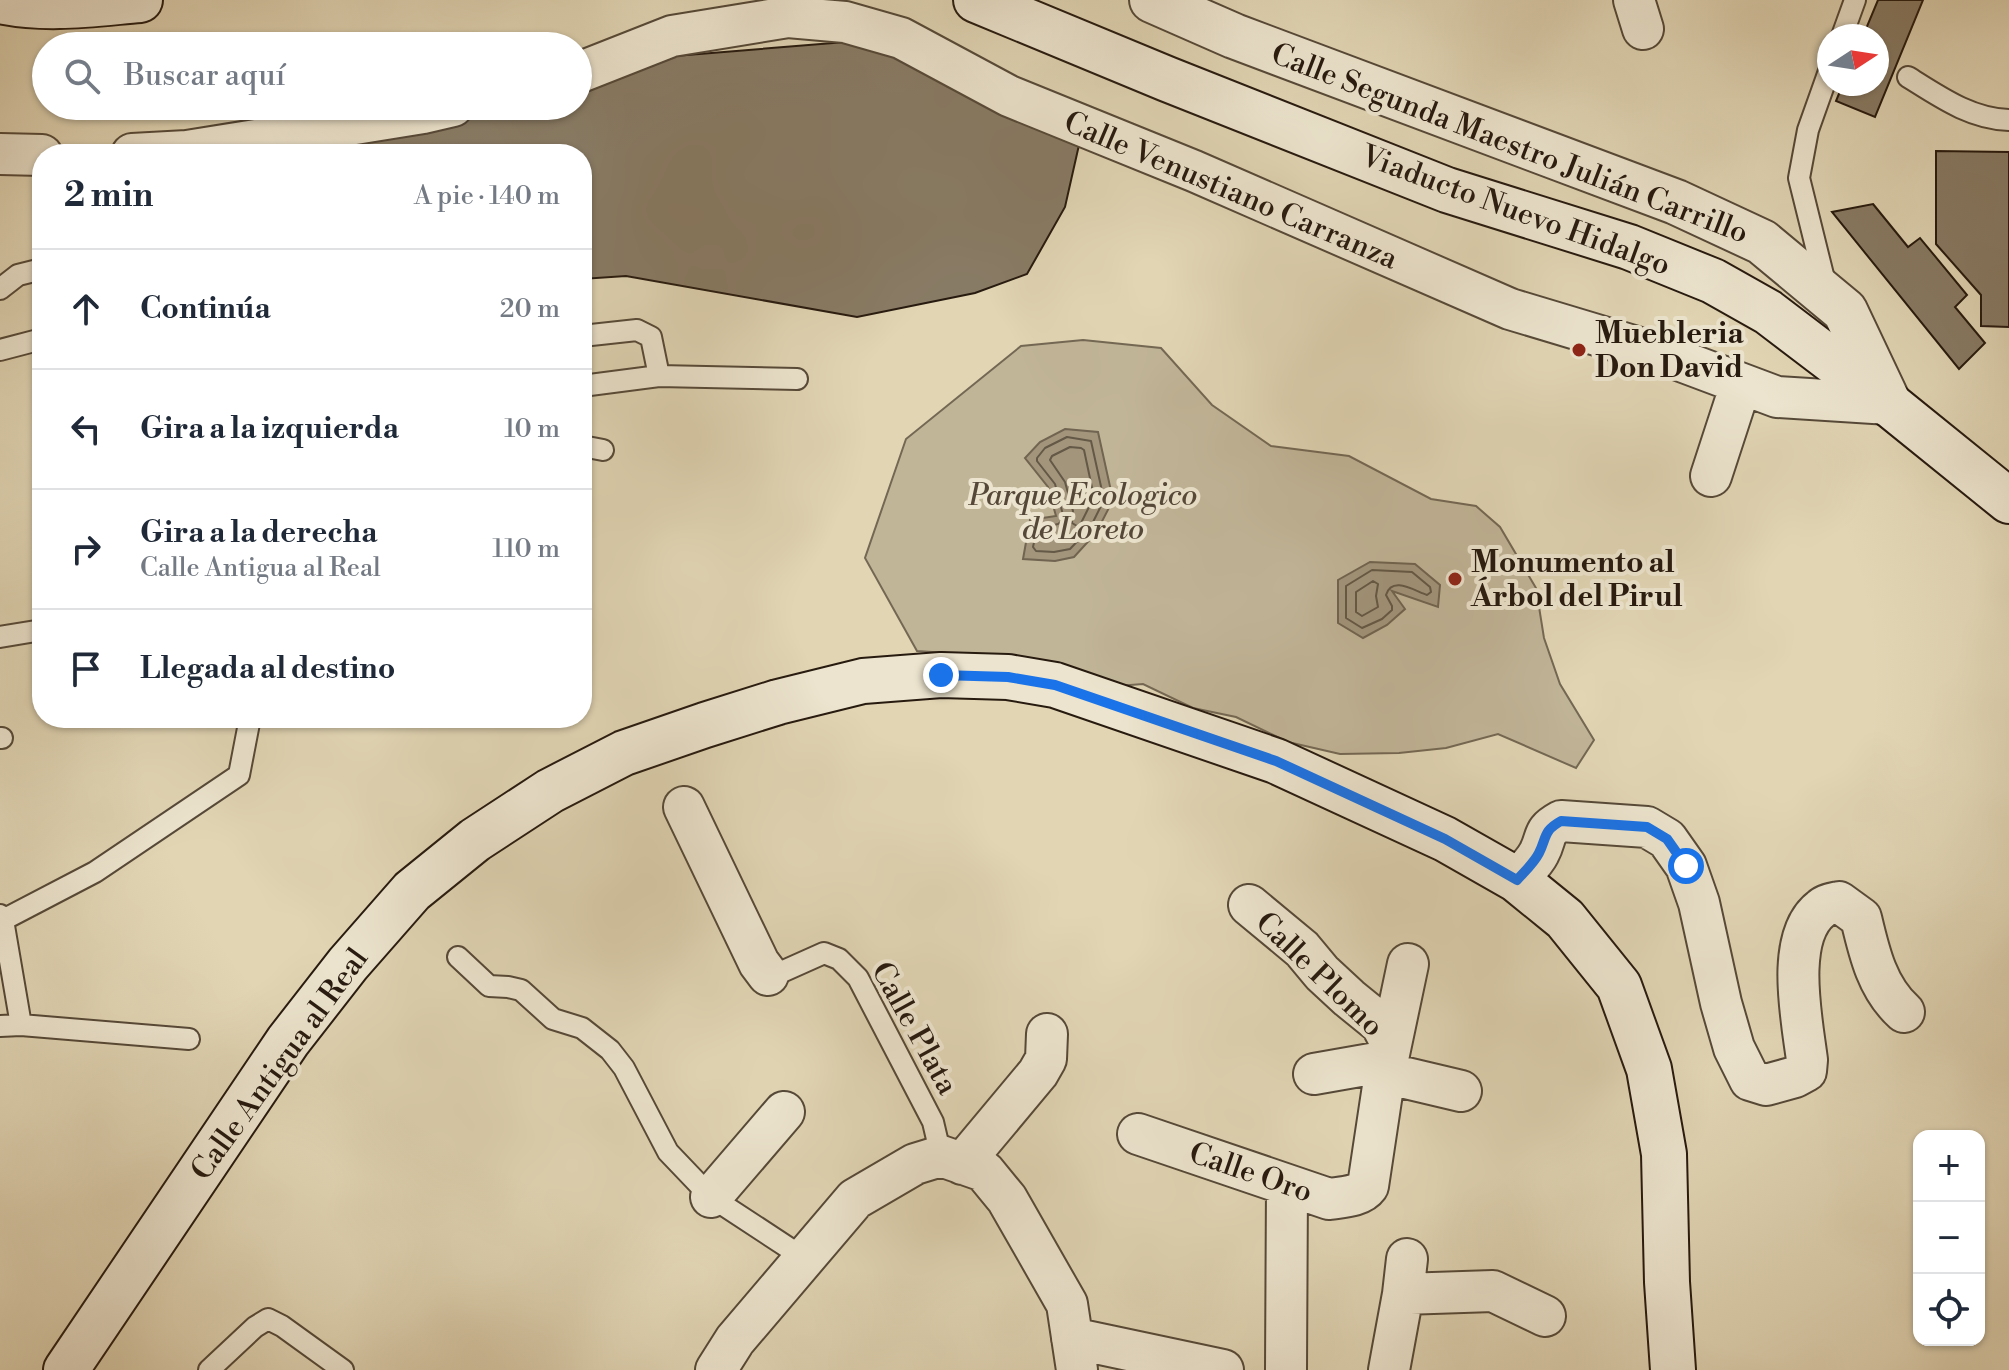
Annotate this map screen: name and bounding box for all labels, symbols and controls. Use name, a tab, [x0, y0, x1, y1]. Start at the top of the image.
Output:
north arrow	[1817, 24, 1889, 96]
search box	[32, 32, 592, 120]
street label: Calle Segunda Maestro Julián Carrillo	[1266, 35, 1754, 253]
icon: search	[60, 54, 104, 98]
text: Buscar aquí	[124, 57, 286, 95]
street label: Calle Venustiano Carranza	[1058, 103, 1404, 279]
street label: Viaducto Nuevo Hidalgo	[1355, 137, 1675, 285]
text: 2 min	[64, 175, 153, 217]
text: A pie · 140 m	[414, 180, 560, 212]
icon: ahead	[64, 287, 108, 331]
text: Continúa	[140, 290, 271, 328]
text: 20 m	[500, 293, 560, 325]
place label: Muebleria Don David	[1595, 315, 1744, 387]
marker: Muebleria Don David	[1570, 341, 1588, 359]
icon: left	[64, 407, 108, 451]
text: Gira a la izquierda	[140, 410, 399, 448]
text: 10 m	[504, 413, 560, 445]
park label: Parque Ecologico de Loreto	[968, 477, 1197, 549]
text: Gira a la derecha	[140, 514, 377, 552]
icon: right	[64, 527, 108, 571]
text: 110 m	[492, 533, 560, 565]
place label: Monumento al Árbol del Pirul	[1470, 544, 1683, 616]
text: Calle Antigua al Real	[140, 552, 381, 584]
marker: Monumento al Árbol del Pirul	[1446, 570, 1464, 588]
icon: arrive	[64, 647, 108, 691]
text: Llegada al destino	[140, 650, 395, 688]
route end	[923, 657, 959, 693]
route start	[1668, 848, 1704, 884]
street label: Calle Plomo	[1247, 904, 1392, 1045]
street label: Calle Antigua al Real	[183, 941, 377, 1188]
street label: Calle Plata	[862, 956, 966, 1102]
map controls	[1913, 1130, 1985, 1346]
button: +	[1913, 1130, 1985, 1202]
street label: Calle Oro	[1184, 1134, 1317, 1212]
button: −	[1913, 1202, 1985, 1274]
button: locate	[1913, 1274, 1985, 1346]

